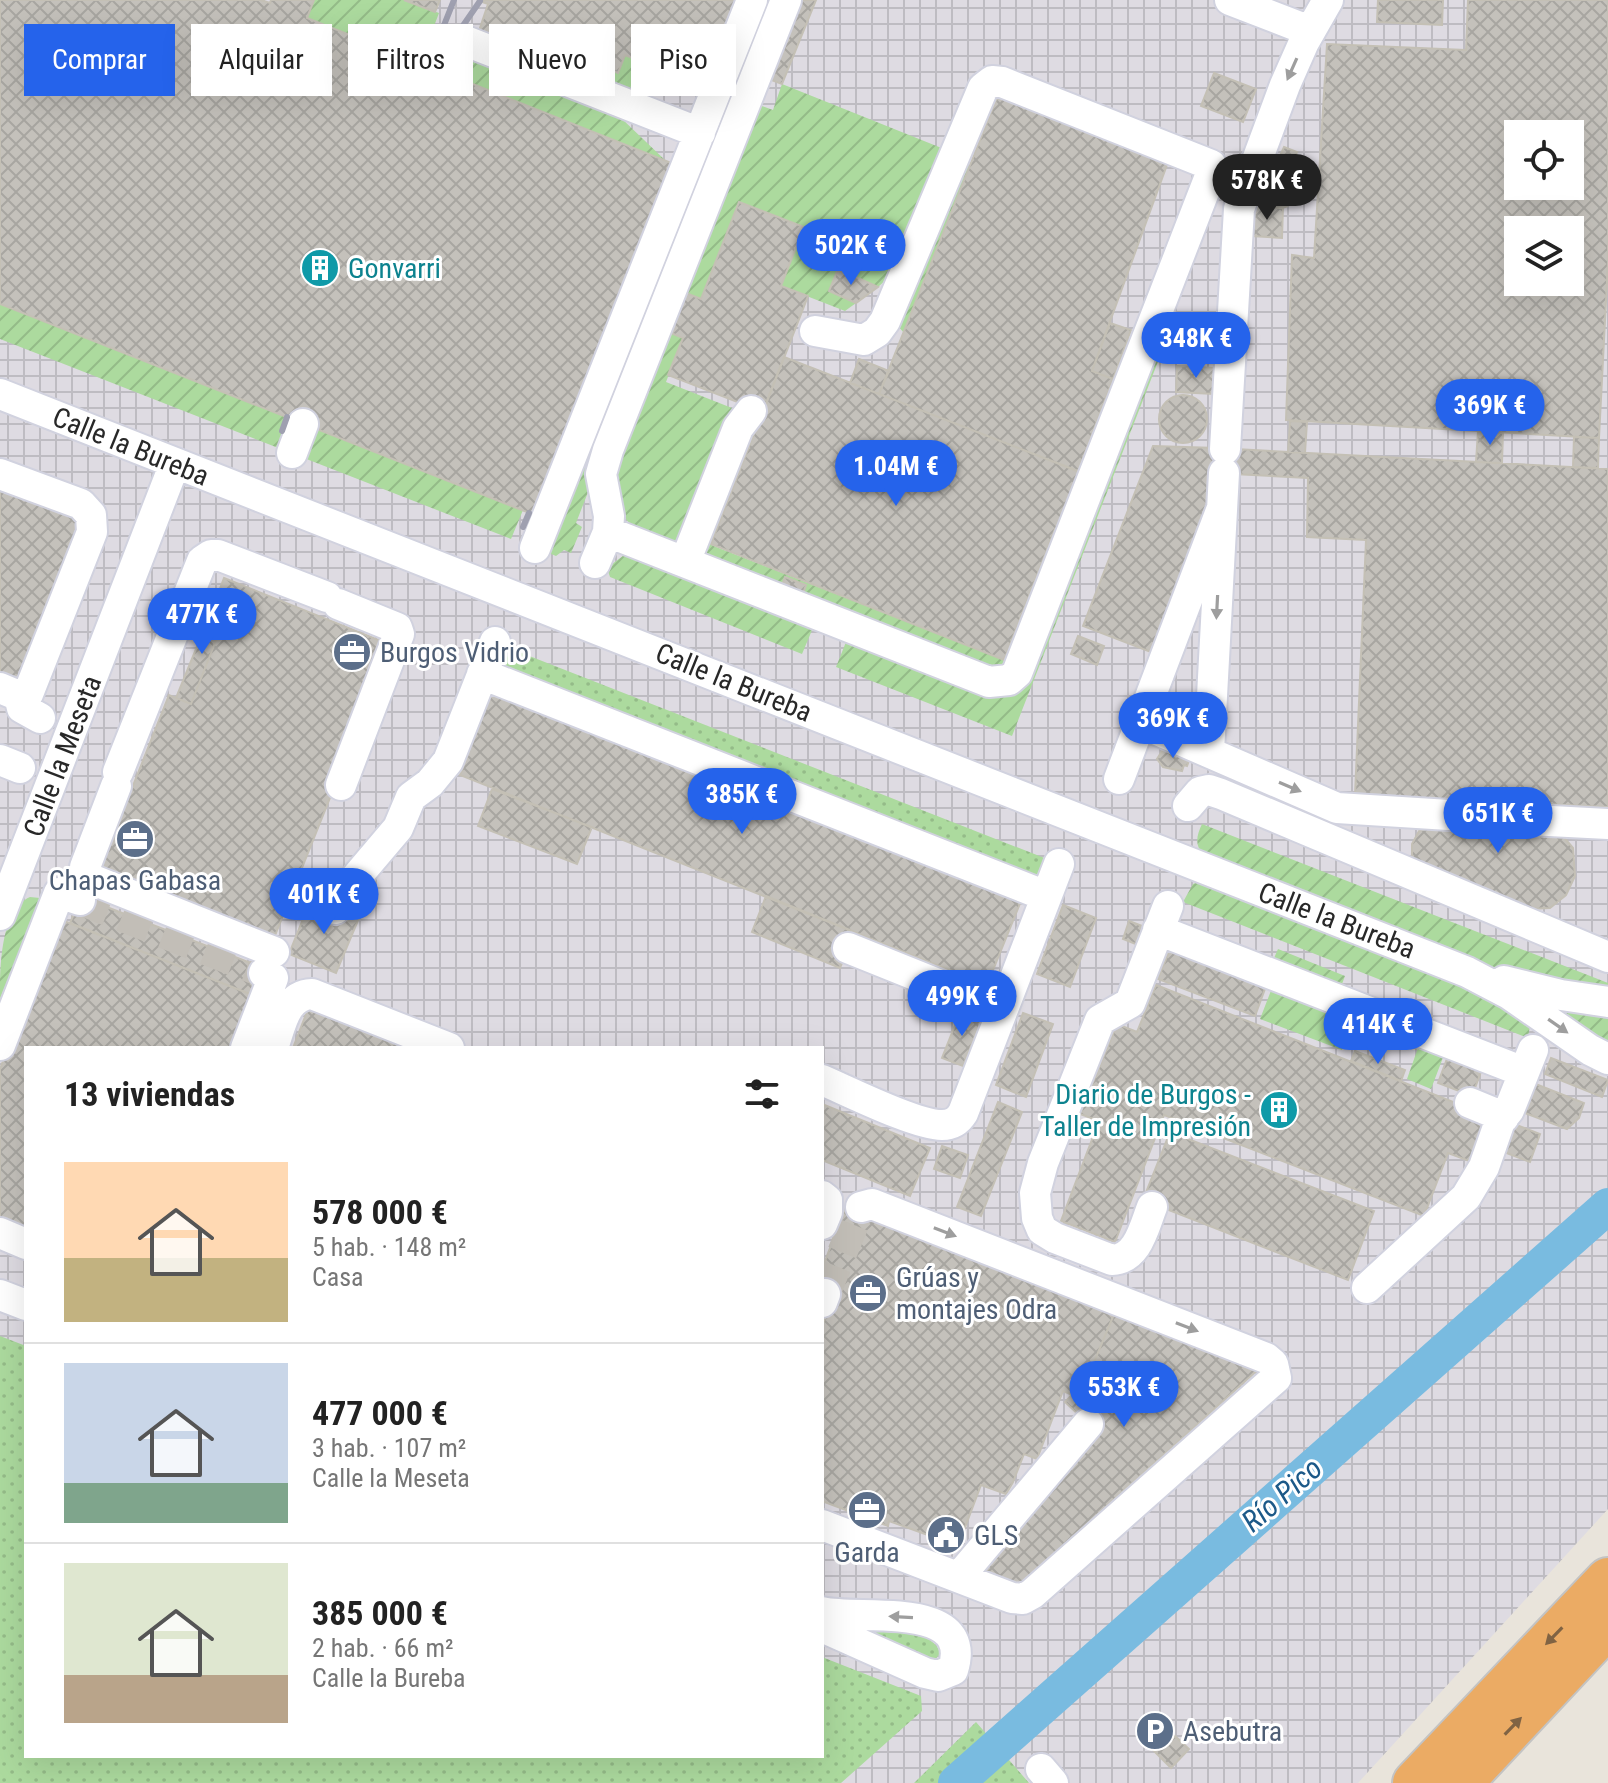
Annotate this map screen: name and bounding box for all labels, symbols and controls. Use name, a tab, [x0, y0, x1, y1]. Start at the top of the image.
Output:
chip: Comprar	[24, 24, 175, 96]
chip: Alquilar	[191, 24, 332, 96]
chip: Filtros	[348, 24, 473, 96]
chip: Nuevo	[489, 24, 615, 96]
chip: Piso	[631, 24, 736, 96]
one-way arrow	[1285, 57, 1298, 81]
map controls	[1504, 120, 1584, 296]
button: locate	[1504, 120, 1584, 200]
pin: 578K €	[1202, 154, 1332, 222]
text: 578K €	[1231, 165, 1303, 195]
button: layers	[1504, 216, 1584, 296]
pin: 502K €	[786, 219, 916, 287]
text: 502K €	[815, 230, 887, 260]
building icon: Gonvarri	[299, 247, 341, 289]
place label: Gonvarri	[348, 252, 441, 285]
pin: 348K €	[1131, 312, 1261, 380]
text: 348K €	[1160, 323, 1232, 353]
pin: 369K €	[1425, 379, 1555, 447]
text: 369K €	[1454, 390, 1526, 420]
street label: Calle la Bureba	[48, 400, 214, 493]
pin: 1.04M €	[822, 440, 970, 508]
text: 1.04M €	[853, 451, 939, 481]
pin: 477K €	[137, 588, 267, 656]
one-way arrow	[1210, 595, 1223, 620]
text: 477K €	[166, 599, 238, 629]
office icon: Burgos Vidrio	[331, 631, 373, 673]
place label: Burgos Vidrio	[380, 636, 529, 669]
street label: Calle la Bureba	[651, 636, 817, 729]
street label: Calle la Meseta	[17, 671, 108, 841]
pin: 369K €	[1108, 692, 1238, 760]
text: 369K €	[1137, 703, 1209, 733]
pin: 385K €	[677, 768, 807, 836]
text: 385K €	[706, 779, 778, 809]
one-way arrow	[1278, 781, 1302, 794]
pin: 651K €	[1433, 787, 1563, 855]
text: 651K €	[1462, 798, 1534, 828]
office icon: Chapas Gabasa	[114, 818, 156, 860]
place label: Chapas Gabasa	[49, 864, 221, 897]
pin: 401K €	[259, 868, 389, 936]
street label: Calle la Bureba	[1254, 875, 1420, 966]
text: 401K €	[288, 879, 360, 909]
pin: 499K €	[897, 970, 1027, 1038]
text: 499K €	[926, 981, 998, 1011]
pin: 414K €	[1313, 998, 1443, 1066]
text: 414K €	[1342, 1009, 1414, 1039]
one-way arrow	[1547, 1018, 1569, 1034]
icon: filters	[740, 1072, 784, 1116]
text: 13 viviendas	[64, 1074, 235, 1114]
place label: Diario de Burgos - Taller de Impresión	[1040, 1078, 1251, 1143]
building icon: Diario de Burgos - Taller de Impresión	[1258, 1089, 1300, 1131]
text: 578 000 €	[312, 1192, 448, 1232]
icon: home	[128, 1194, 224, 1290]
one-way arrow	[933, 1226, 957, 1239]
text: 5 hab. · 148 m²	[312, 1232, 466, 1262]
place label: Grúas y montajes Odra	[896, 1261, 1057, 1326]
text: Casa	[312, 1262, 364, 1292]
office icon: Grúas y montajes Odra	[847, 1272, 889, 1314]
one-way arrow	[1175, 1321, 1199, 1334]
pin: 553K €	[1059, 1361, 1189, 1429]
text: 553K €	[1088, 1372, 1160, 1402]
text: 477 000 €	[312, 1393, 448, 1433]
icon: home	[128, 1395, 224, 1491]
text: 3 hab. · 107 m²	[312, 1433, 466, 1463]
water label: Río Pico	[1234, 1450, 1329, 1539]
text: Calle la Meseta	[312, 1463, 470, 1493]
office icon: Garda	[846, 1489, 888, 1531]
public building icon: GLS	[925, 1514, 967, 1556]
place label: GLS	[974, 1519, 1018, 1552]
place label: Garda	[834, 1536, 900, 1569]
text: 385 000 €	[312, 1593, 448, 1633]
icon: home	[128, 1595, 224, 1691]
one-way arrow	[888, 1611, 913, 1624]
one-way arrow	[1546, 1626, 1564, 1645]
text: 2 hab. · 66 m²	[312, 1633, 454, 1663]
text: Calle la Bureba	[312, 1663, 466, 1693]
parking icon: Asebutra	[1134, 1710, 1176, 1752]
place label: Asebutra	[1183, 1715, 1282, 1748]
one-way arrow	[1503, 1717, 1522, 1736]

